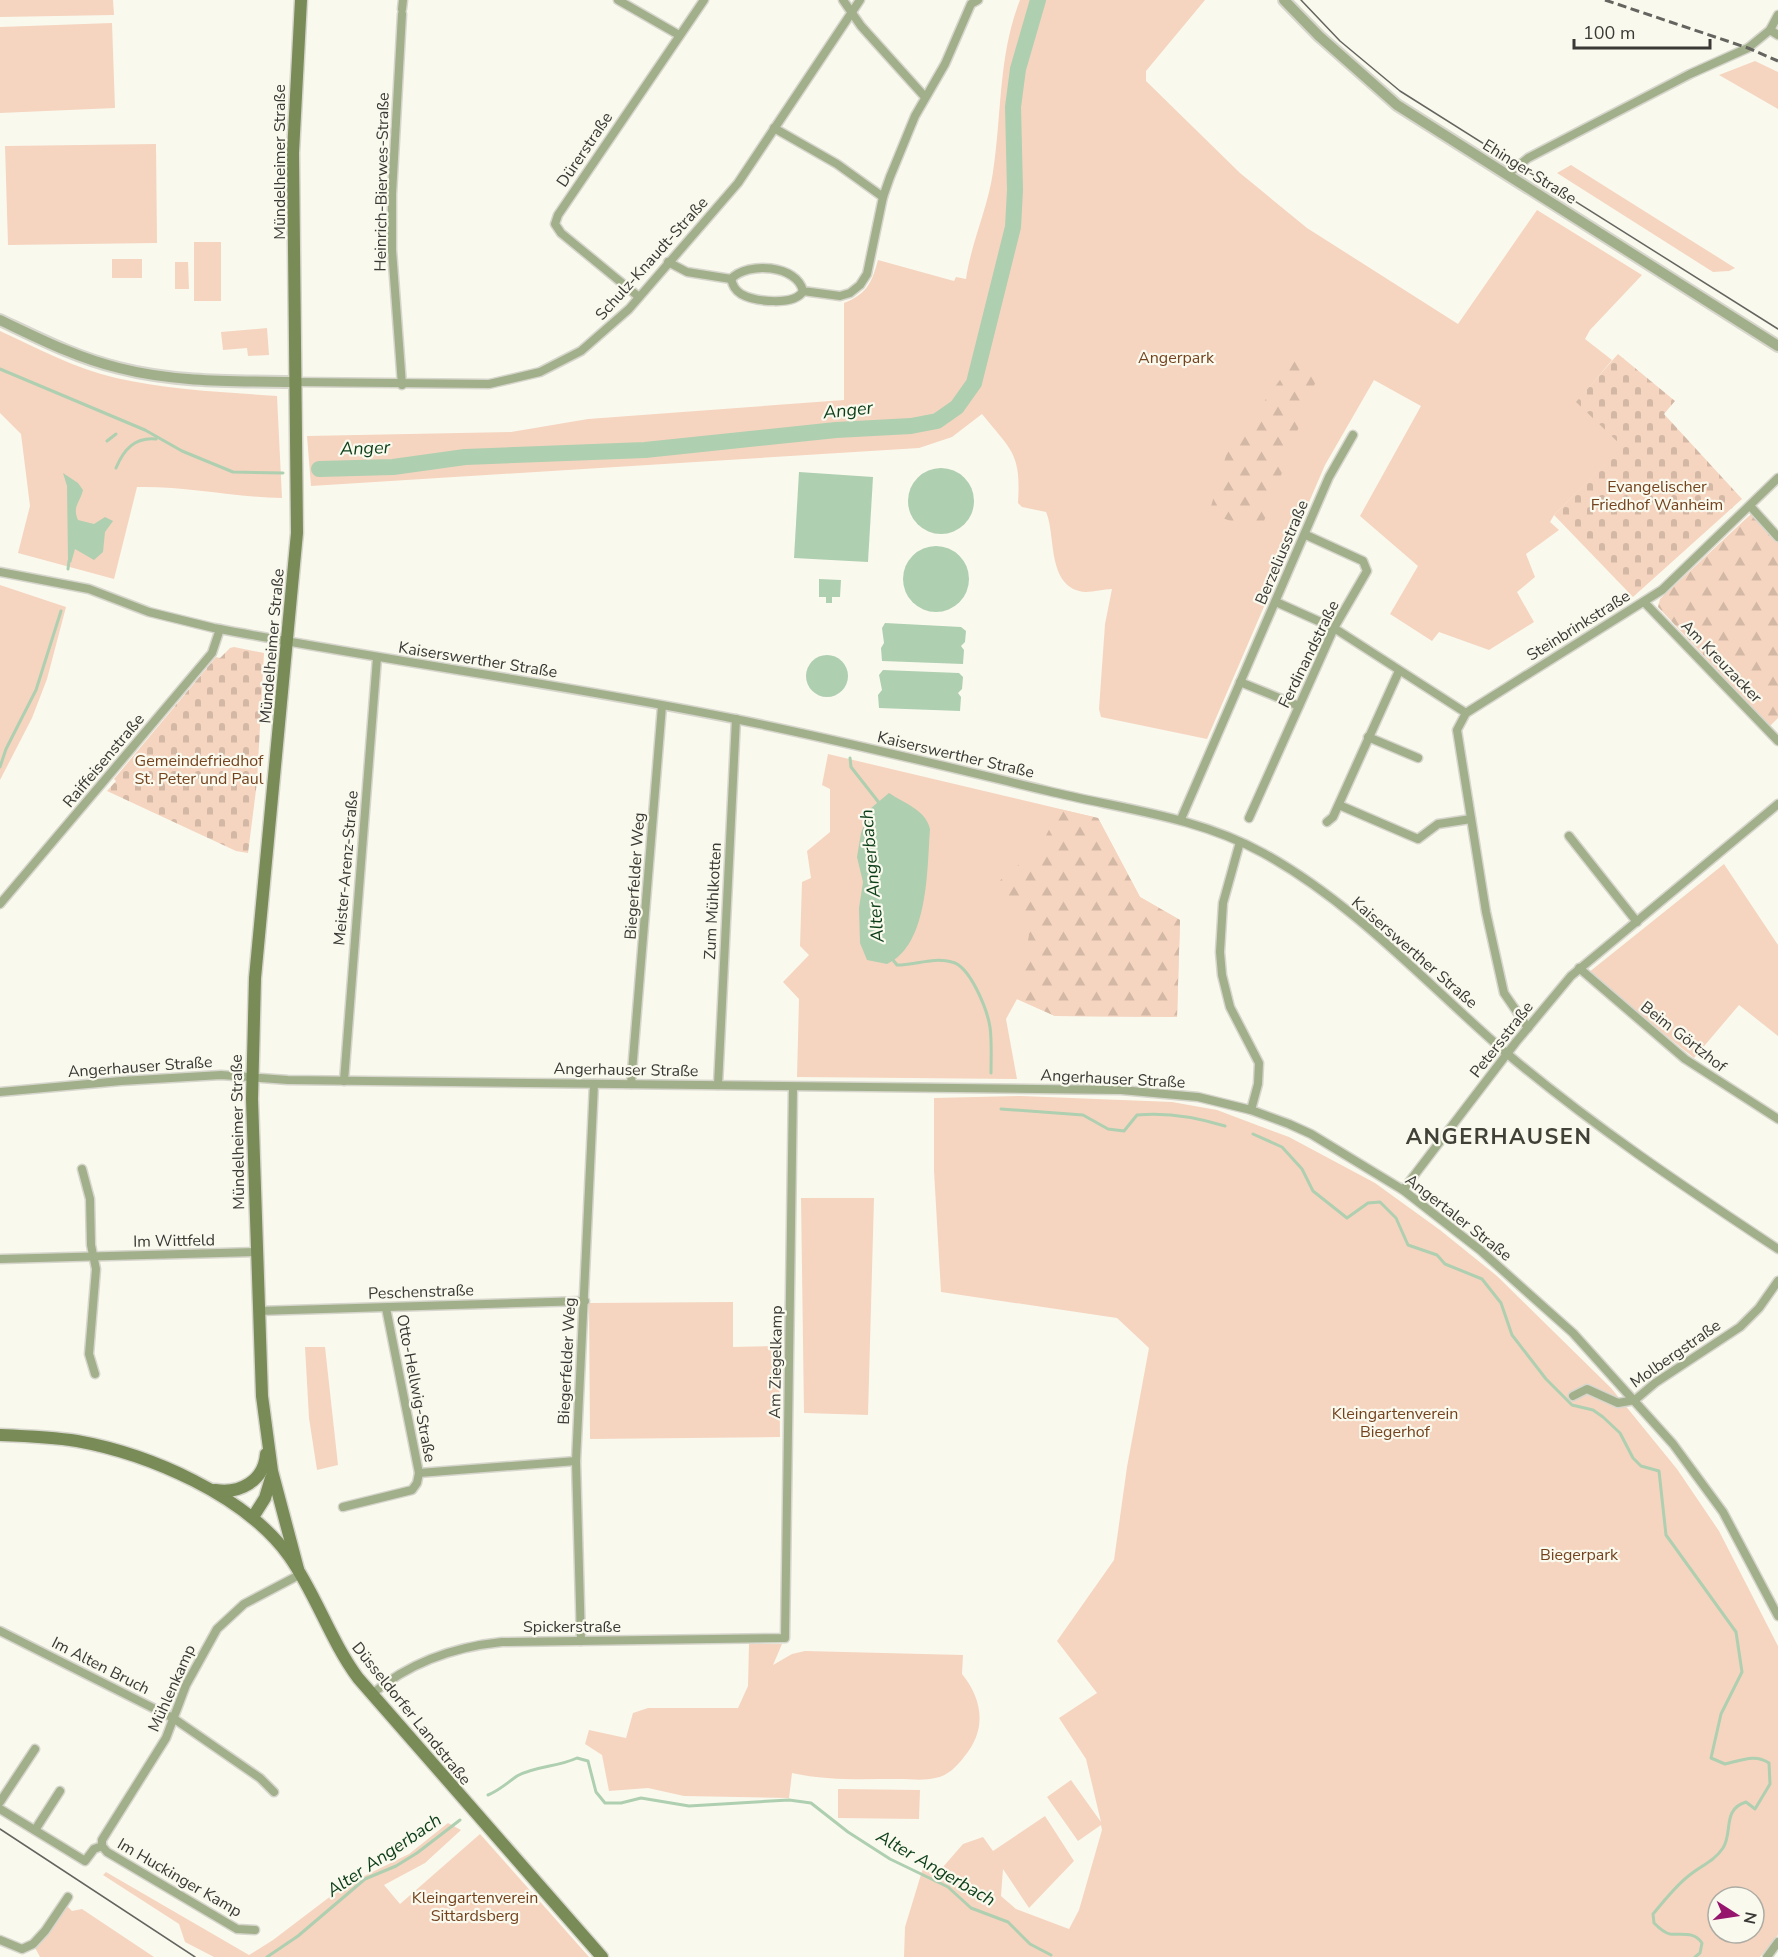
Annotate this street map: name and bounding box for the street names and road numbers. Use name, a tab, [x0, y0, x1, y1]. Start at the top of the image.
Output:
street label: Mündelheimer Straße	[269, 84, 291, 240]
street label: Heinrich-Bierwes-Straße	[369, 92, 395, 272]
street label: Dürerstraße	[552, 108, 618, 192]
street label: Ehinger Straße	[1478, 134, 1581, 209]
street label: Schulz-Knaudt-Straße	[590, 192, 713, 325]
street label: Berzeliusstraße	[1250, 497, 1314, 608]
street label: Mündelheimer Straße	[254, 568, 290, 725]
street label: Steinbrinkstraße	[1523, 585, 1634, 666]
street label: Ferdinandstraße	[1273, 597, 1345, 712]
street label: Am Kreuzacker	[1676, 615, 1767, 708]
street label: Kaiserswerther Straße	[397, 637, 559, 683]
street label: Raiffeisenstraße	[58, 709, 150, 812]
street label: Kaiserswerther Straße	[875, 726, 1036, 784]
street label: Meister-Arenz-Straße	[328, 790, 364, 946]
street label: Biegerfelder Weg	[620, 812, 650, 940]
street label: Zum Mühlkotten	[699, 842, 727, 960]
street label: Kaiserswerther Straße	[1347, 892, 1482, 1014]
street label: Beim Görtzhof	[1636, 996, 1732, 1078]
street label: Petersstraße	[1465, 997, 1539, 1082]
street label: Angerhauser Straße	[67, 1051, 213, 1083]
street label: Mündelheimer Straße	[226, 1054, 250, 1210]
street label: Angerhauser Straße	[553, 1058, 699, 1082]
street label: Angerhauser Straße	[1040, 1064, 1186, 1094]
street label: Angertaler Straße	[1400, 1169, 1516, 1266]
street label: Im Wittfeld	[133, 1229, 215, 1253]
street label: Peschenstraße	[368, 1279, 474, 1305]
street label: Biegerfelder Weg	[553, 1297, 581, 1425]
street label: Am Ziegelkamp	[764, 1305, 788, 1419]
street label: Otto-Hellwig-Straße	[391, 1312, 441, 1464]
street label: Molbergstraße	[1626, 1314, 1725, 1393]
street label: Spickerstraße	[523, 1616, 621, 1638]
street label: Im Alten Bruch	[48, 1632, 153, 1700]
street label: Düsseldorfer Landstraße	[346, 1637, 476, 1790]
street label: Mühlenkamp	[143, 1641, 201, 1736]
street label: Im Huckinger Kamp	[113, 1833, 246, 1923]

